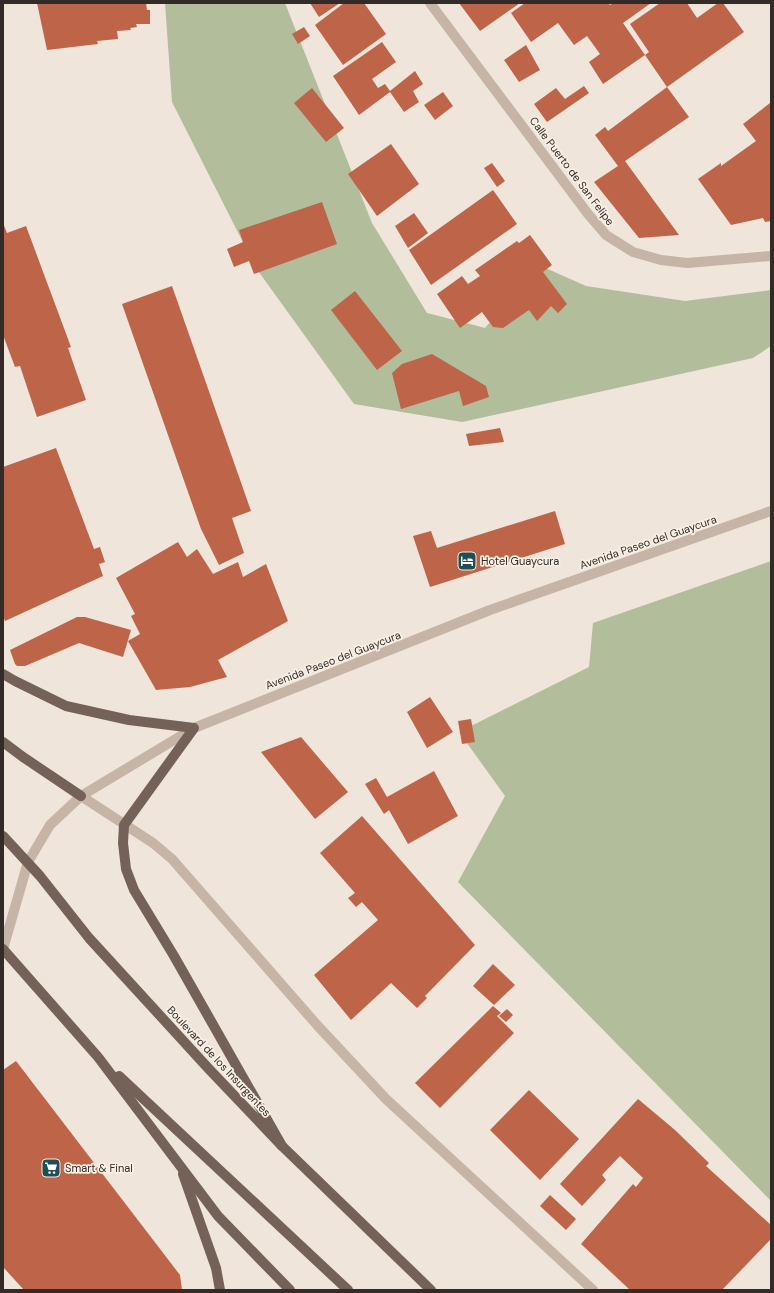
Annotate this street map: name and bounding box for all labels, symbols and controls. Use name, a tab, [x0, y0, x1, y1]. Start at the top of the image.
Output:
street label: Calle Puerto de San Felipe	[527, 114, 617, 228]
street label: Avenida Paseo del Guaycura	[578, 512, 718, 572]
hotel icon: Hotel Guaycura	[456, 550, 478, 572]
place label: Hotel Guaycura	[481, 554, 559, 568]
street label: Avenida Paseo del Guaycura	[263, 628, 403, 692]
street label: Boulevard de los Insurgentes	[164, 1003, 274, 1119]
supermarket icon: Smart & Final	[40, 1157, 62, 1179]
place label: Smart & Final	[65, 1161, 133, 1175]

